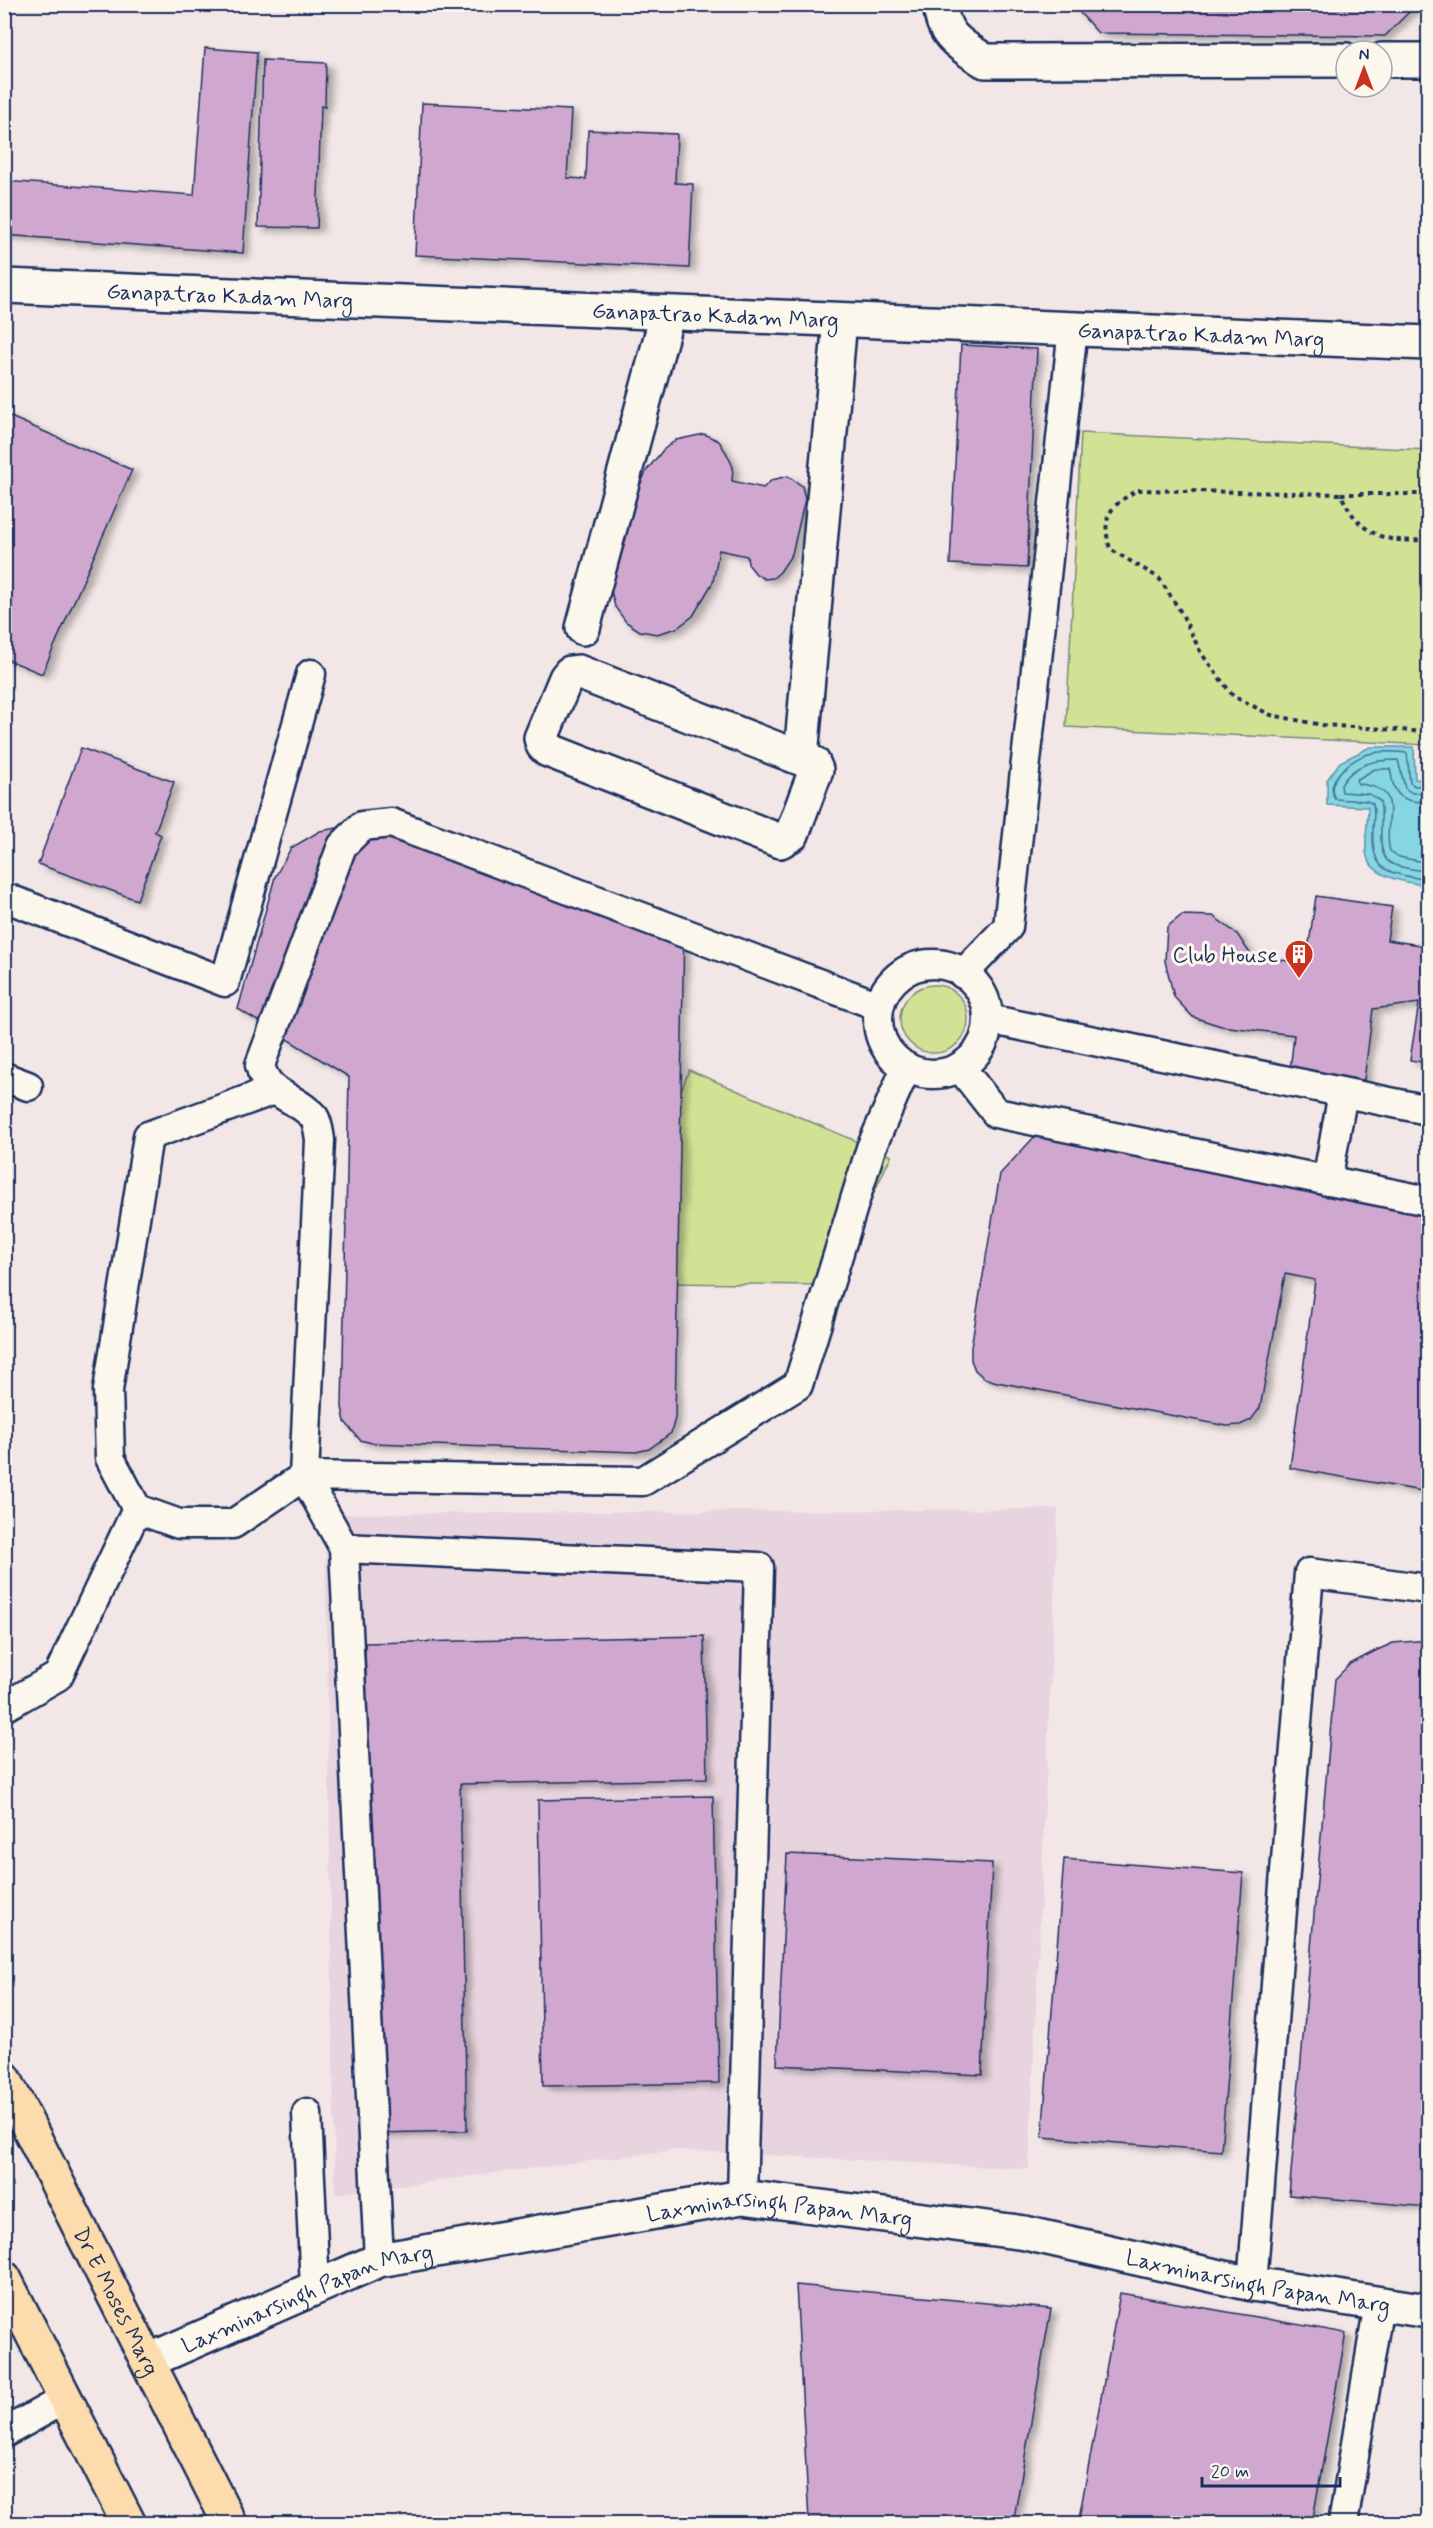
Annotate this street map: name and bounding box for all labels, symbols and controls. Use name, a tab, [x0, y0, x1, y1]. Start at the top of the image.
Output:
north arrow	[1334, 39, 1394, 99]
text: N	[1359, 45, 1369, 66]
street label: Ganapatrao Kadam Marg	[106, 278, 354, 319]
street label: Ganapatrao Kadam Marg	[591, 298, 839, 338]
street label: Ganapatrao Kadam Marg	[1077, 317, 1325, 358]
building icon: Club House	[1283, 938, 1315, 980]
place label: Club House	[1172, 942, 1278, 970]
street label: Laxminarsingh Papan Marg	[645, 2185, 914, 2238]
street label: Dr E Moses Marg	[66, 2223, 164, 2382]
street label: Laxminarsingh Papan Marg	[178, 2239, 436, 2361]
street label: Laxminarsingh Papan Marg	[1123, 2244, 1392, 2324]
scale bar	[1202, 2450, 1340, 2488]
text: 20 m	[1211, 2460, 1249, 2484]

